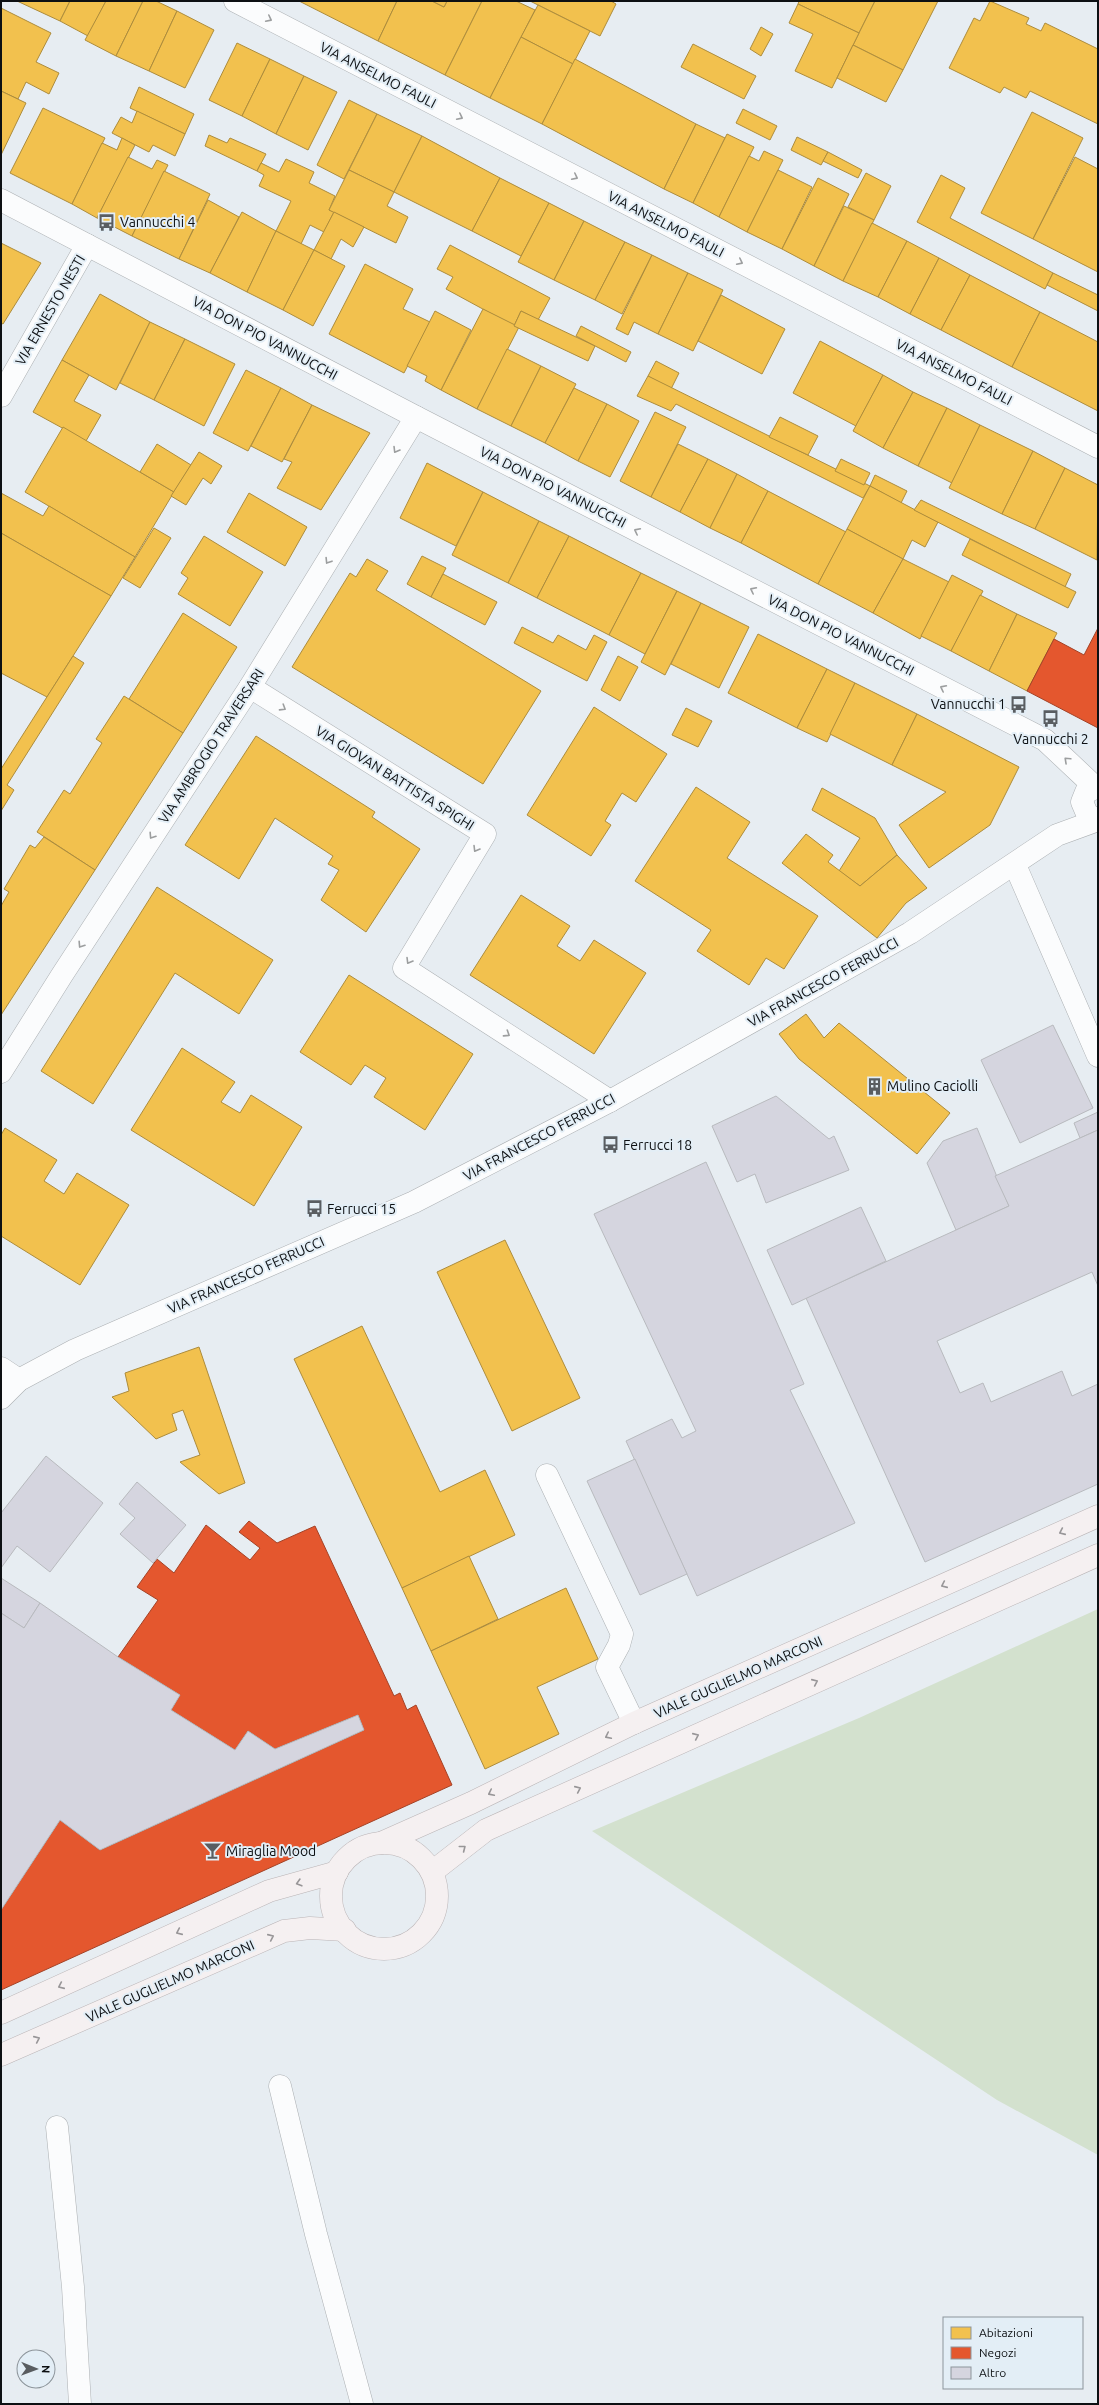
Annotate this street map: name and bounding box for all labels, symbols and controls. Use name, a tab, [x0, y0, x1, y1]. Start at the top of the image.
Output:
one-way arrow	[265, 14, 273, 22]
street label: VIA ANSELMO FAULI	[317, 39, 439, 111]
one-way arrow	[455, 112, 463, 120]
one-way arrow	[571, 172, 578, 179]
street label: VIA ANSELMO FAULI	[605, 188, 727, 260]
bus stop icon: Vannucchi 4	[97, 212, 117, 232]
place label: Vannucchi 4	[120, 214, 195, 230]
street label: VIA ERNESTO NESTI	[12, 252, 88, 368]
one-way arrow	[736, 257, 744, 265]
street label: VIA DON PIO VANNUCCHI	[190, 293, 340, 383]
street label: VIA ANSELMO FAULI	[893, 336, 1015, 408]
street label: VIA DON PIO VANNUCCHI	[477, 443, 629, 531]
one-way arrow	[393, 446, 401, 453]
one-way arrow	[634, 528, 641, 535]
one-way arrow	[325, 557, 333, 564]
one-way arrow	[750, 587, 757, 595]
street label: VIA DON PIO VANNUCCHI	[765, 591, 917, 679]
street label: VIA AMBROGIO TRAVERSARI	[155, 666, 267, 826]
one-way arrow	[940, 685, 948, 692]
bus stop icon: Vannucchi 1	[1009, 694, 1029, 714]
place label: Vannucchi 1	[931, 696, 1006, 712]
one-way arrow	[279, 703, 286, 711]
bus stop icon: Vannucchi 2	[1041, 709, 1061, 729]
street label: VIA GIOVAN BATTISTA SPIGHI	[313, 722, 477, 834]
place label: Vannucchi 2	[1013, 731, 1089, 747]
one-way arrow	[1064, 758, 1071, 765]
one-way arrow	[150, 832, 157, 839]
one-way arrow	[473, 845, 480, 852]
street label: VIA FRANCESCO FERRUCCI	[745, 934, 901, 1030]
one-way arrow	[78, 941, 86, 948]
one-way arrow	[406, 957, 413, 964]
one-way arrow	[503, 1029, 510, 1037]
building icon: Mulino Caciolli	[864, 1076, 884, 1096]
place label: Mulino Caciolli	[887, 1078, 978, 1094]
street label: VIA FRANCESCO FERRUCCI	[460, 1090, 618, 1184]
bus stop icon: Ferrucci 18	[600, 1135, 620, 1155]
place label: Ferrucci 18	[623, 1137, 692, 1153]
bus stop icon: Ferrucci 15	[304, 1199, 324, 1219]
place label: Ferrucci 15	[327, 1201, 396, 1217]
street label: VIA FRANCESCO FERRUCCI	[165, 1233, 327, 1317]
one-way arrow	[1059, 1527, 1067, 1535]
one-way arrow	[940, 1580, 948, 1588]
street label: VIALE GUGLIELMO MARCONI	[651, 1633, 825, 1721]
one-way arrow	[811, 1679, 818, 1687]
one-way arrow	[605, 1731, 612, 1739]
one-way arrow	[692, 1733, 700, 1741]
one-way arrow	[573, 1786, 581, 1794]
one-way arrow	[488, 1788, 496, 1796]
bar icon: Miraglia Mood	[203, 1841, 223, 1861]
place label: Miraglia Mood	[226, 1843, 316, 1859]
one-way arrow	[458, 1846, 465, 1853]
one-way arrow	[296, 1878, 303, 1887]
one-way arrow	[176, 1927, 184, 1935]
one-way arrow	[268, 1933, 275, 1941]
street label: VIALE GUGLIELMO MARCONI	[83, 1937, 257, 2025]
one-way arrow	[58, 1981, 65, 1989]
one-way arrow	[32, 2036, 40, 2044]
legend	[943, 2317, 1083, 2389]
text: Abitazioni	[979, 2326, 1033, 2339]
text: Negozi	[979, 2346, 1017, 2359]
north arrow	[16, 2349, 56, 2389]
text: N	[40, 2365, 52, 2373]
text: Altro	[979, 2366, 1006, 2379]

